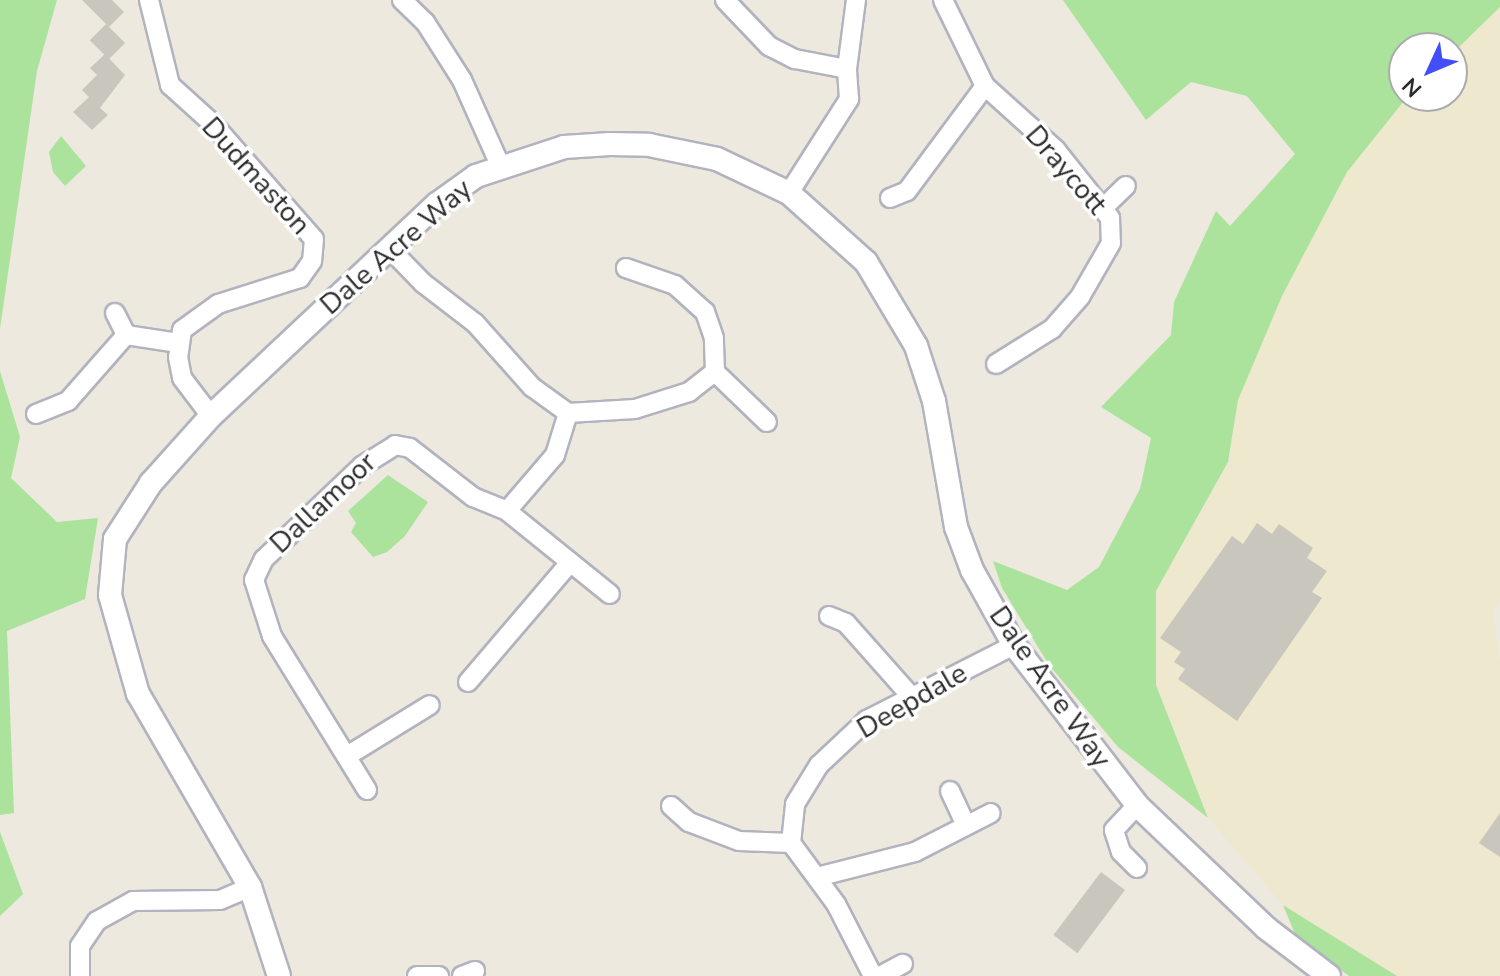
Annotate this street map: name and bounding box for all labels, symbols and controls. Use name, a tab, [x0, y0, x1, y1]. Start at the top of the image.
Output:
north arrow	[1388, 32, 1468, 112]
text: N	[1396, 71, 1429, 104]
street label: Dudmaston	[195, 110, 317, 242]
street label: Draycott	[1018, 119, 1114, 221]
street label: Dale Acre Way	[314, 172, 478, 322]
street label: Dallamoor	[263, 446, 383, 560]
street label: Dale Acre Way	[982, 600, 1118, 774]
street label: Deepdale	[851, 656, 973, 746]

